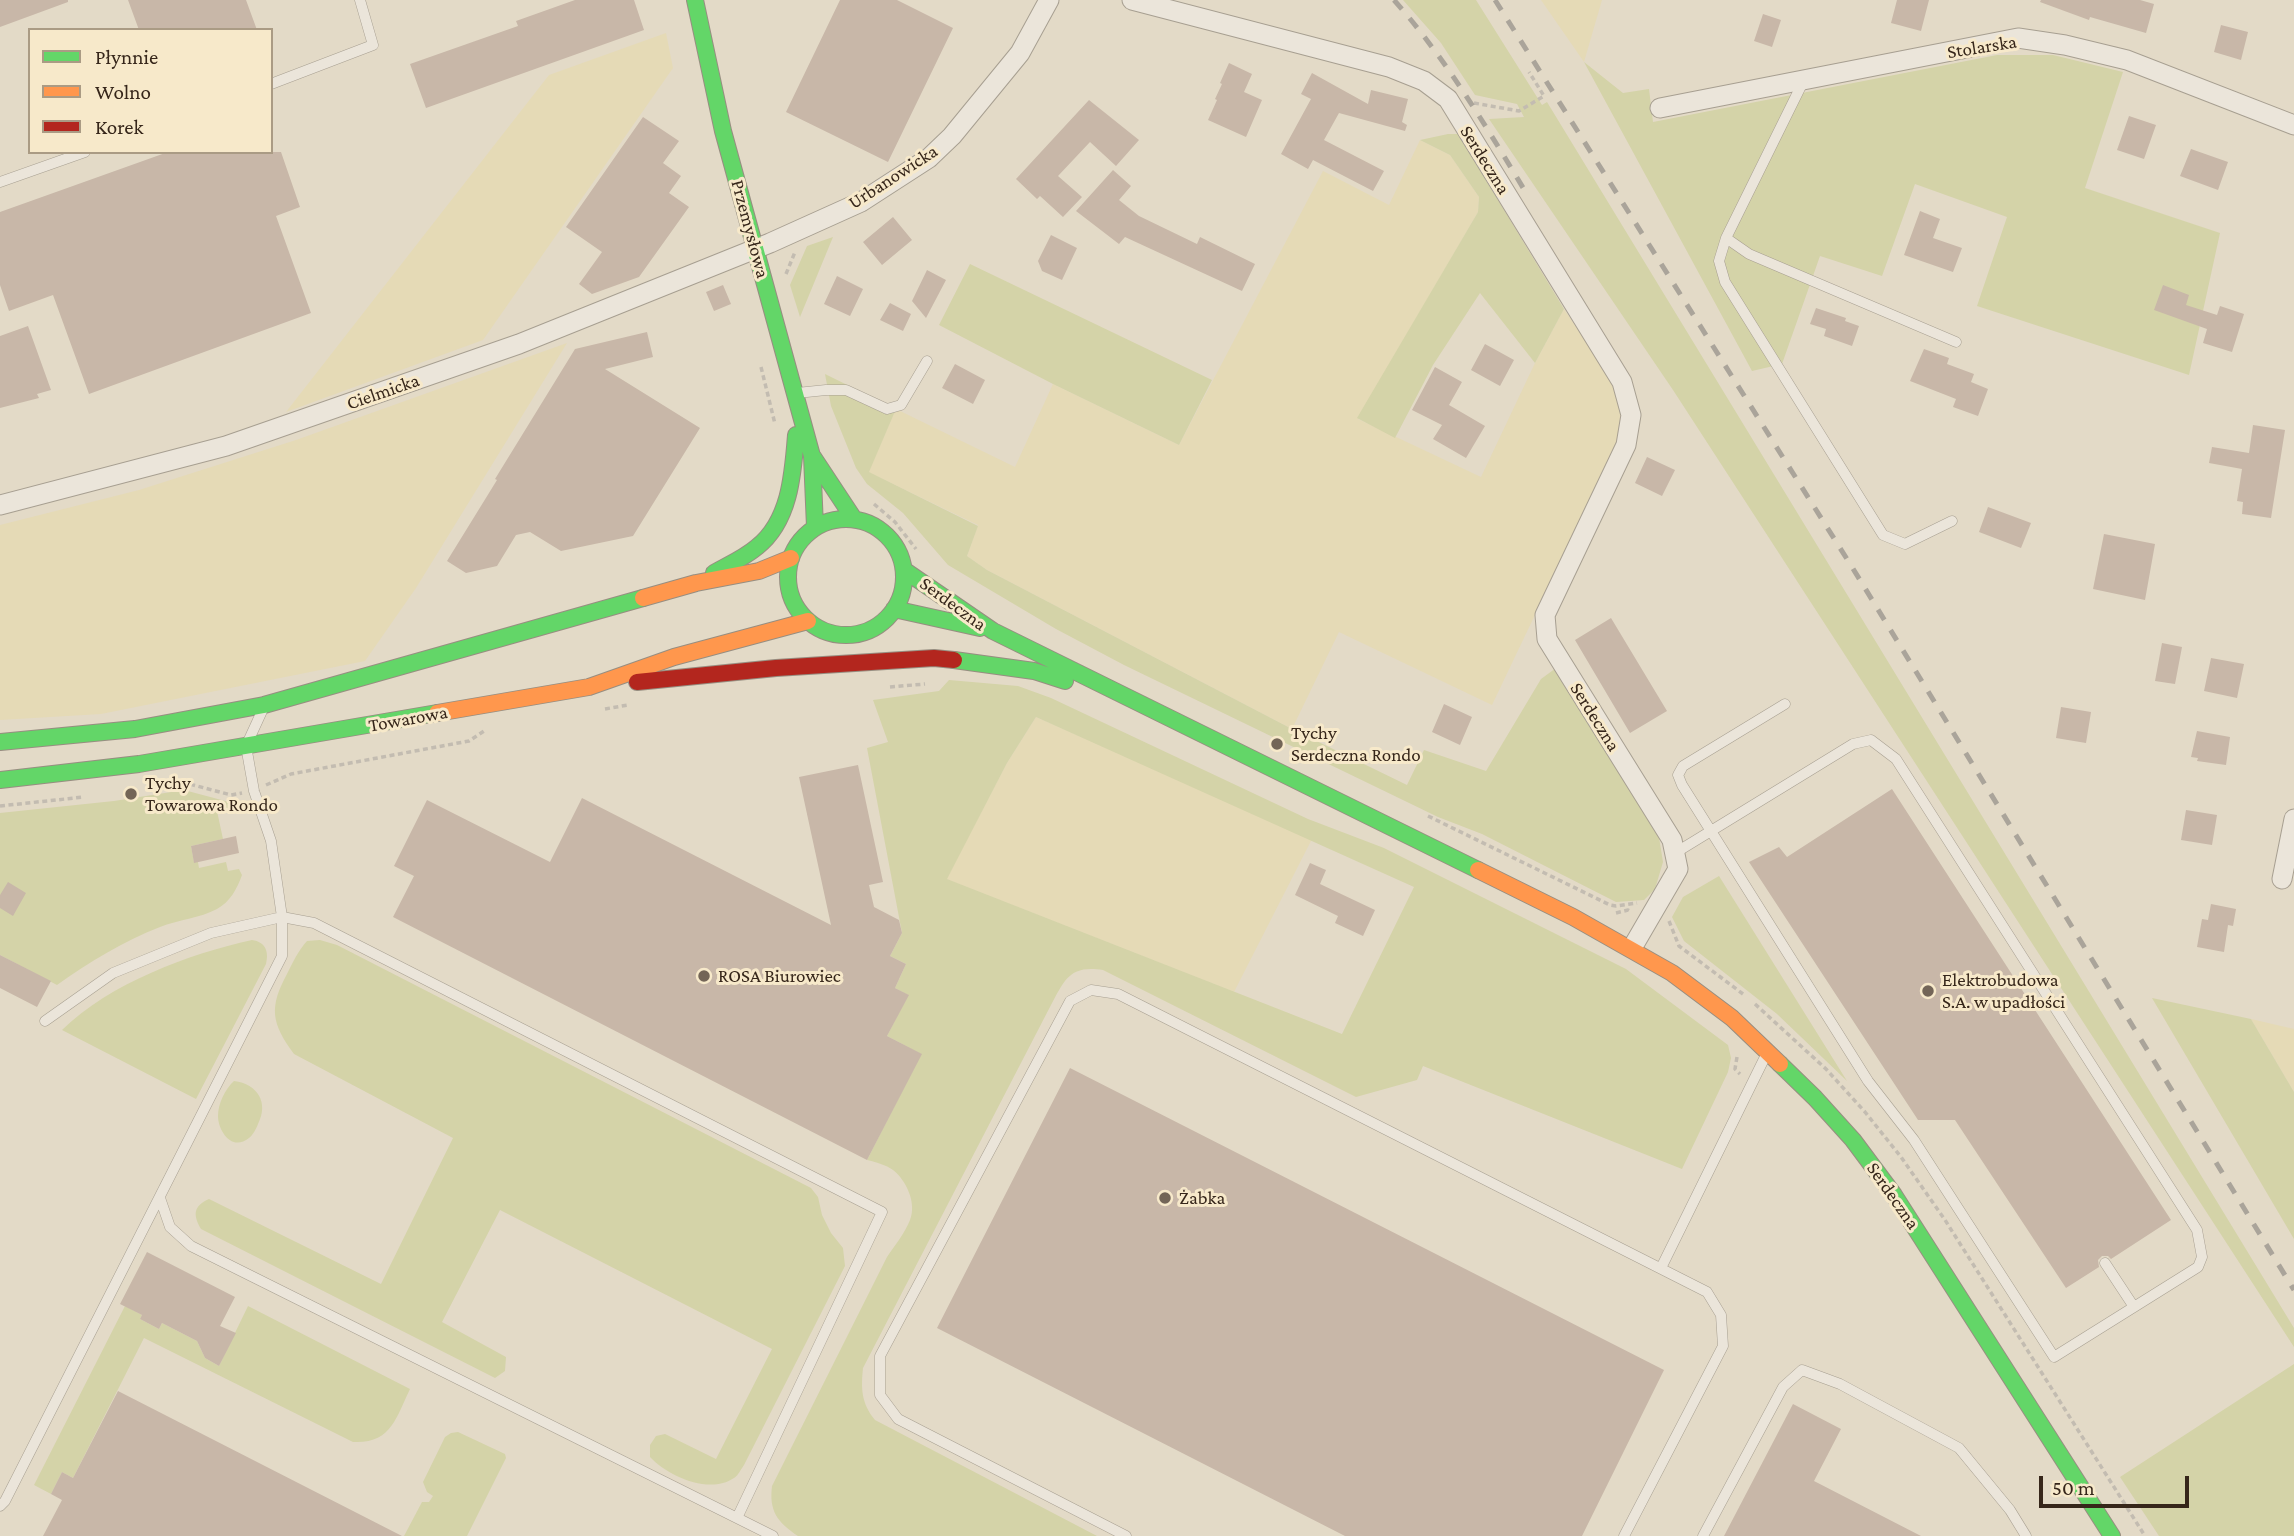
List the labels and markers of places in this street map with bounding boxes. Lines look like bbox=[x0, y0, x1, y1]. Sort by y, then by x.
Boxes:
place label: Tychy Serdeczna Rondo bbox=[1291, 722, 1421, 766]
marker: Tychy Serdeczna Rondo bbox=[1269, 736, 1285, 752]
place label: Tychy Towarowa Rondo bbox=[145, 772, 278, 816]
marker: Tychy Towarowa Rondo bbox=[123, 786, 139, 802]
place label: ROSA Biurowiec bbox=[718, 965, 841, 987]
marker: ROSA Biurowiec bbox=[696, 968, 712, 984]
place label: Elektrobudowa S.A. w upadłości bbox=[1942, 969, 2065, 1013]
marker: Elektrobudowa S.A. w upadłości bbox=[1920, 983, 1936, 999]
place label: Żabka bbox=[1179, 1187, 1225, 1209]
marker: Żabka bbox=[1157, 1190, 1173, 1206]

